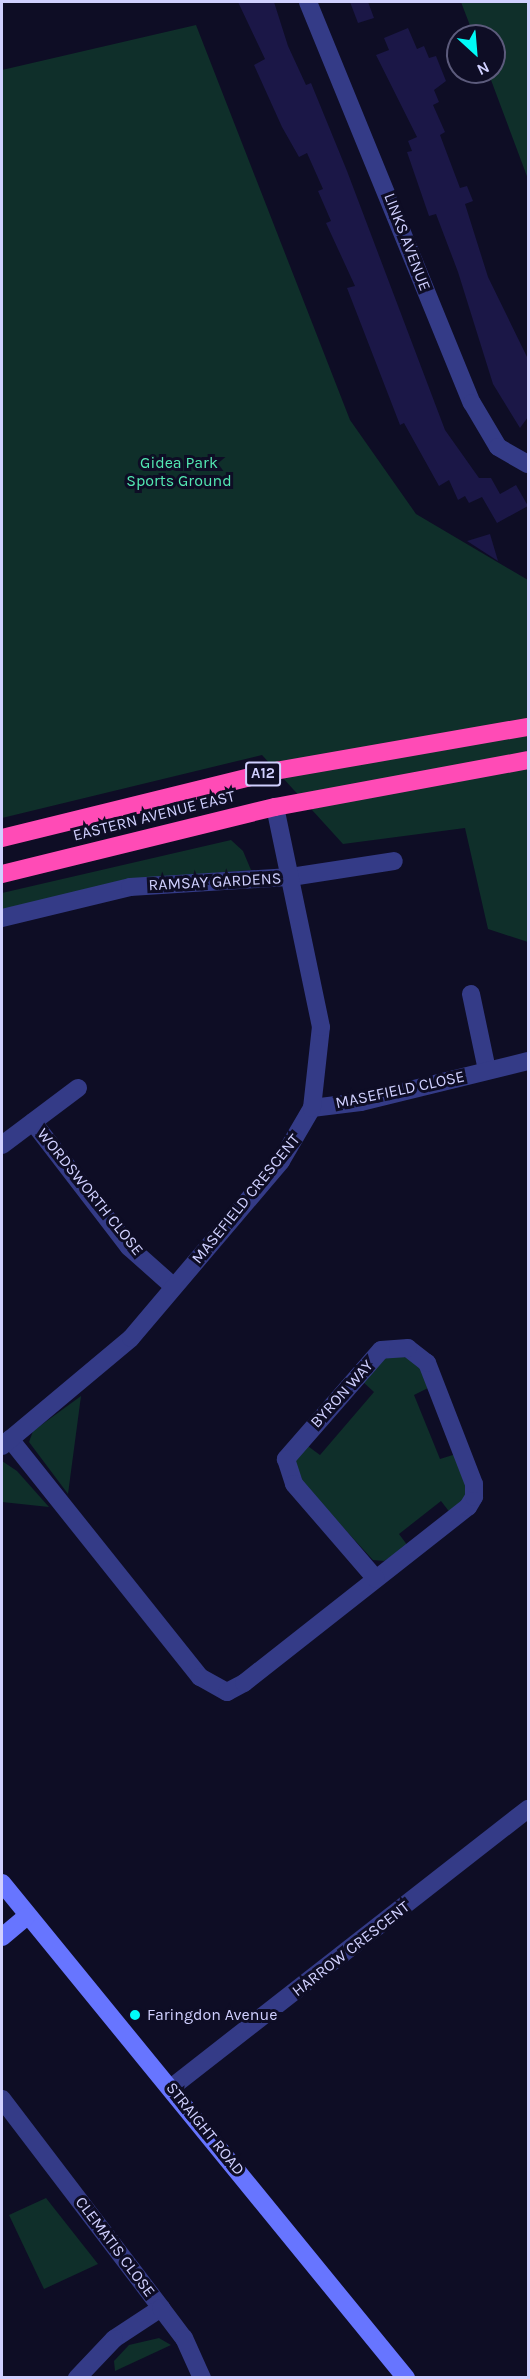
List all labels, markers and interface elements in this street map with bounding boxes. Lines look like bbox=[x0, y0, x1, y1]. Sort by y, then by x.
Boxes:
north arrow bbox=[446, 24, 506, 84]
text: N bbox=[474, 58, 493, 80]
street label: LINKS AVENUE bbox=[380, 190, 434, 294]
park label: Gidea Park Sports Ground bbox=[126, 453, 232, 491]
road number: A12 bbox=[245, 762, 281, 786]
street label: EASTERN AVENUE EAST bbox=[71, 787, 237, 845]
street label: RAMSAY GARDENS bbox=[148, 869, 282, 895]
street label: MASEFIELD CLOSE bbox=[334, 1067, 466, 1113]
street label: WORDSWORTH CLOSE bbox=[33, 1125, 147, 1259]
street label: MASEFIELD CRESCENT bbox=[188, 1130, 304, 1268]
street label: BYRON WAY bbox=[306, 1356, 378, 1432]
street label: HARROW CRESCENT bbox=[288, 1897, 414, 2001]
place label: Faringdon Avenue bbox=[147, 2005, 277, 2025]
marker: Faringdon Avenue bbox=[128, 2008, 142, 2022]
street label: STRAIGHT ROAD bbox=[162, 2079, 248, 2179]
street label: CLEMATIS CLOSE bbox=[71, 2193, 159, 2301]

